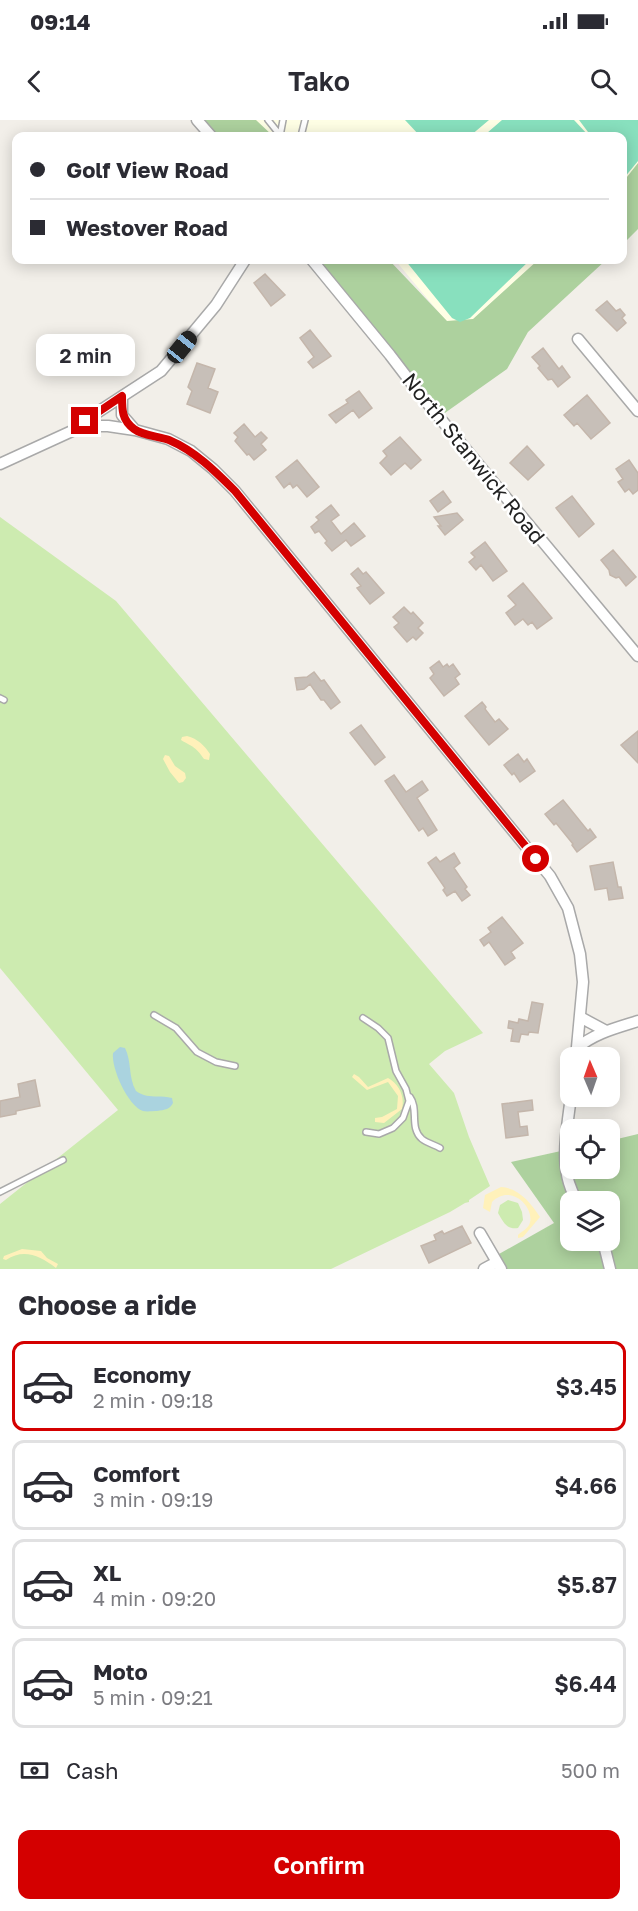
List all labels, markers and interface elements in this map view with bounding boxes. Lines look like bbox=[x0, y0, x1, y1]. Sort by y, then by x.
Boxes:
text: 09:14 bbox=[30, 8, 90, 35]
icon: back bbox=[18, 65, 51, 98]
text: Tako bbox=[288, 65, 350, 97]
icon: search bbox=[587, 65, 620, 98]
text: Golf View Road bbox=[66, 156, 229, 183]
text: Westover Road bbox=[66, 214, 228, 241]
car bbox=[164, 327, 200, 367]
callout: 2 min bbox=[36, 334, 134, 376]
text: 2 min bbox=[60, 343, 112, 367]
street label: North Stanwick Road bbox=[397, 367, 551, 549]
route end bbox=[71, 407, 98, 434]
route start bbox=[522, 845, 549, 872]
north arrow bbox=[560, 1047, 620, 1107]
map controls bbox=[560, 1047, 620, 1251]
button: locate bbox=[560, 1119, 620, 1179]
button: layers bbox=[560, 1191, 620, 1251]
text: Choose a ride bbox=[18, 1289, 197, 1321]
icon: car bbox=[21, 1359, 75, 1413]
text: Economy bbox=[93, 1361, 191, 1388]
text: $3.45 bbox=[555, 1373, 617, 1400]
text: 2 min · 09:18 bbox=[93, 1388, 213, 1412]
icon: car bbox=[21, 1458, 75, 1512]
text: Comfort bbox=[93, 1460, 180, 1487]
text: $4.66 bbox=[554, 1472, 617, 1499]
text: 3 min · 09:19 bbox=[93, 1487, 213, 1511]
icon: car bbox=[21, 1557, 75, 1611]
text: XL bbox=[93, 1559, 121, 1586]
text: $5.87 bbox=[557, 1571, 617, 1598]
text: 4 min · 09:20 bbox=[93, 1586, 216, 1610]
icon: car bbox=[21, 1656, 75, 1710]
text: Moto bbox=[93, 1658, 148, 1685]
text: $6.44 bbox=[554, 1670, 617, 1697]
text: 5 min · 09:21 bbox=[93, 1685, 213, 1709]
icon: cash bbox=[18, 1754, 51, 1787]
text: Cash bbox=[66, 1757, 119, 1784]
text: 500 m bbox=[561, 1758, 620, 1782]
button: Confirm bbox=[18, 1830, 620, 1899]

